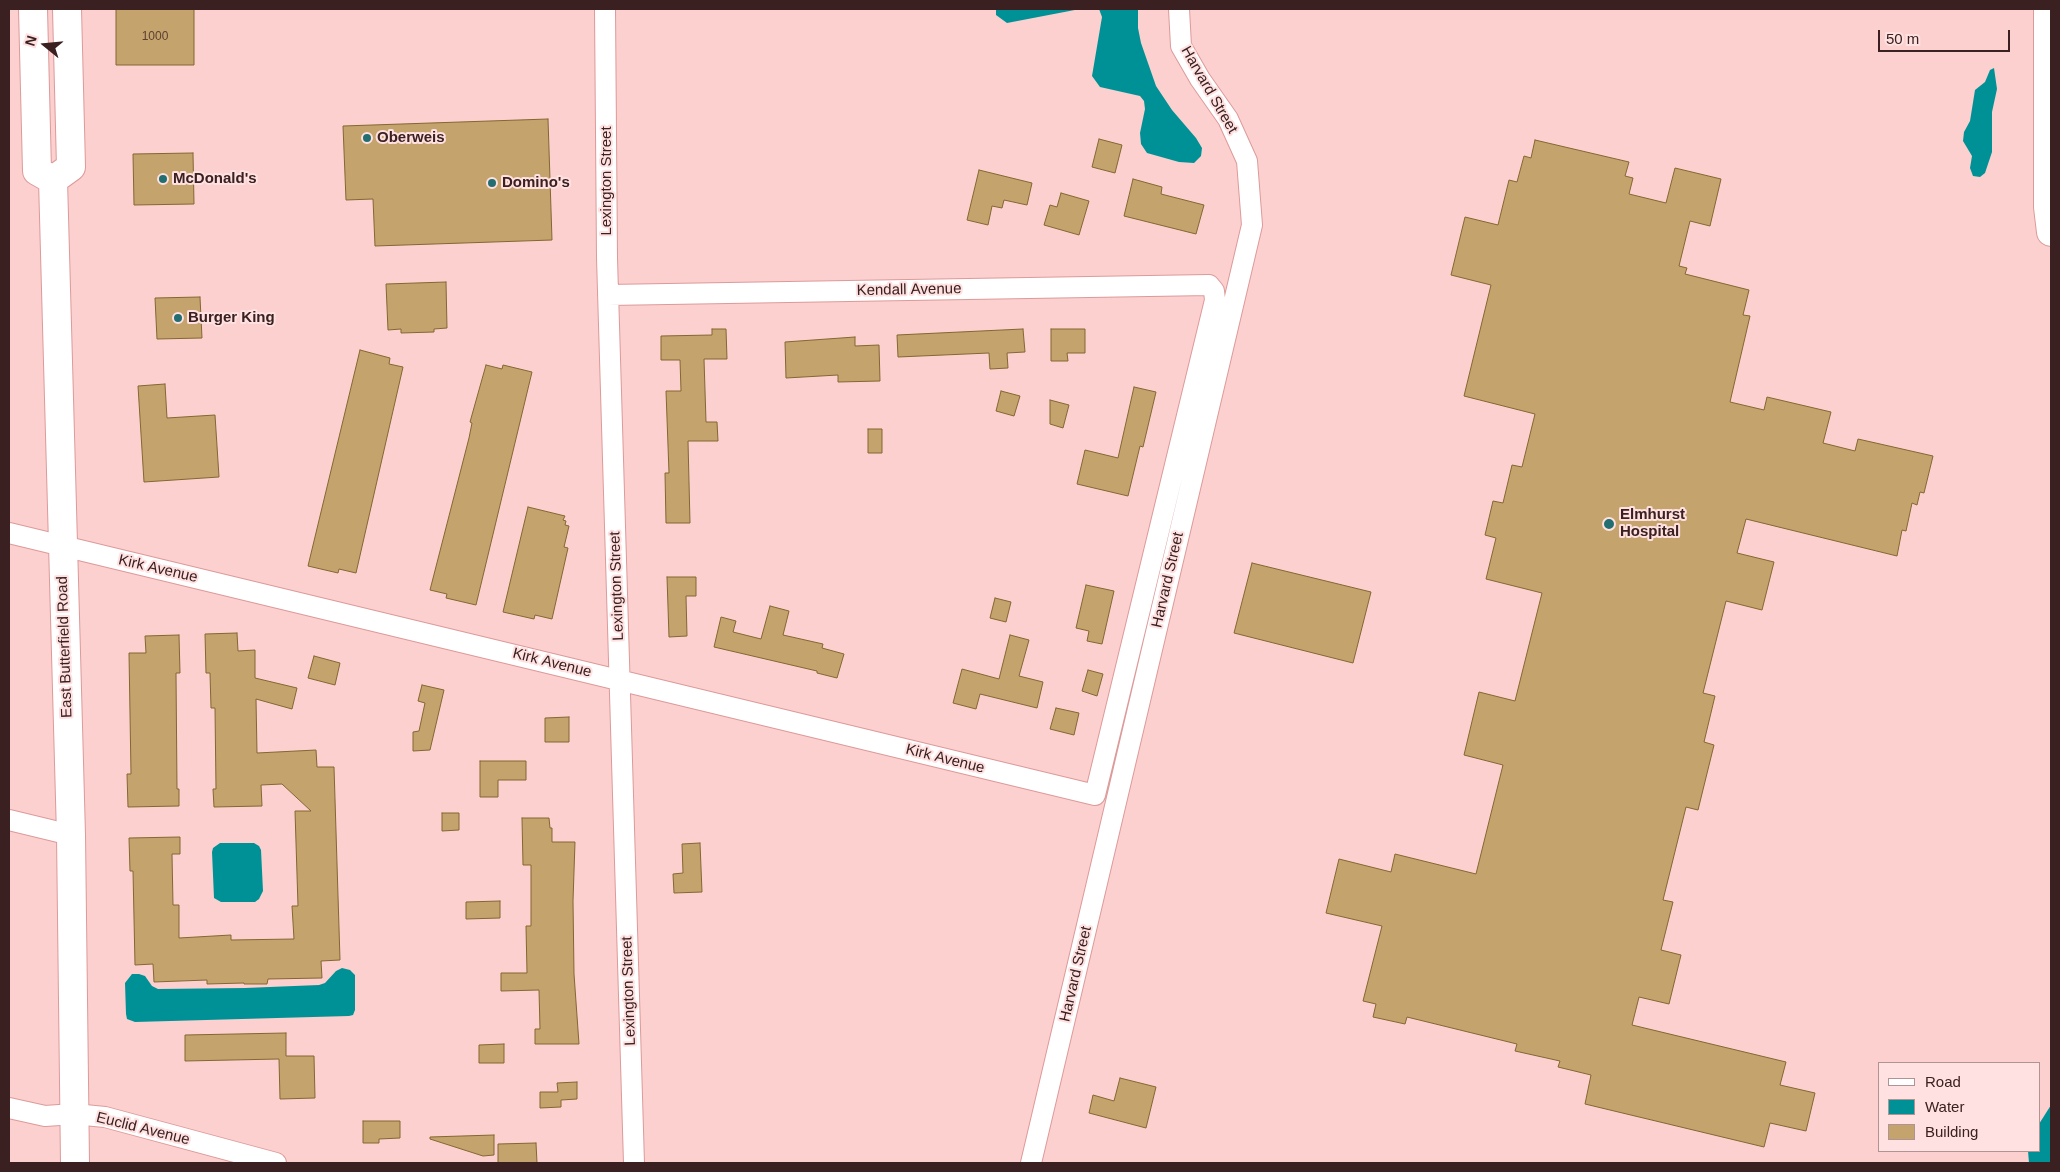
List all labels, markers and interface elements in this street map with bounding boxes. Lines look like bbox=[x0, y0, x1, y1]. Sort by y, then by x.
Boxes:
north arrow bbox=[20, 20, 70, 70]
scale bar bbox=[1880, 20, 2012, 52]
house number: 1000 bbox=[142, 30, 168, 44]
text: 50 m bbox=[1886, 30, 1919, 47]
text: N bbox=[22, 33, 40, 48]
street label: Harvard Street bbox=[1177, 43, 1241, 137]
street label: Lexington Street bbox=[598, 126, 616, 236]
place label: Oberweis bbox=[377, 129, 445, 147]
marker: Oberweis bbox=[361, 132, 373, 144]
place label: McDonald's bbox=[173, 170, 257, 188]
marker: McDonald's bbox=[157, 173, 169, 185]
place label: Domino's bbox=[502, 174, 570, 192]
marker: Domino's bbox=[486, 177, 498, 189]
street label: Kendall Avenue bbox=[856, 280, 962, 300]
place label: Burger King bbox=[188, 309, 275, 327]
marker: Burger King bbox=[172, 312, 184, 324]
place label: Elmhurst Hospital bbox=[1620, 506, 1685, 541]
marker: Elmhurst Hospital bbox=[1602, 517, 1616, 531]
street label: Harvard Street bbox=[1148, 530, 1188, 630]
street label: Lexington Street bbox=[606, 531, 628, 641]
street label: Kirk Avenue bbox=[117, 551, 199, 587]
street label: East Butterfield Road bbox=[54, 576, 76, 718]
street label: Kirk Avenue bbox=[511, 645, 593, 681]
street label: Kirk Avenue bbox=[904, 741, 986, 777]
street label: Harvard Street bbox=[1056, 924, 1096, 1024]
street label: Lexington Street bbox=[618, 936, 640, 1046]
legend bbox=[1878, 1062, 2040, 1152]
text: Road bbox=[1925, 1073, 1961, 1090]
text: Water bbox=[1925, 1098, 1964, 1115]
street label: Euclid Avenue bbox=[94, 1109, 192, 1149]
text: Building bbox=[1925, 1123, 1978, 1140]

